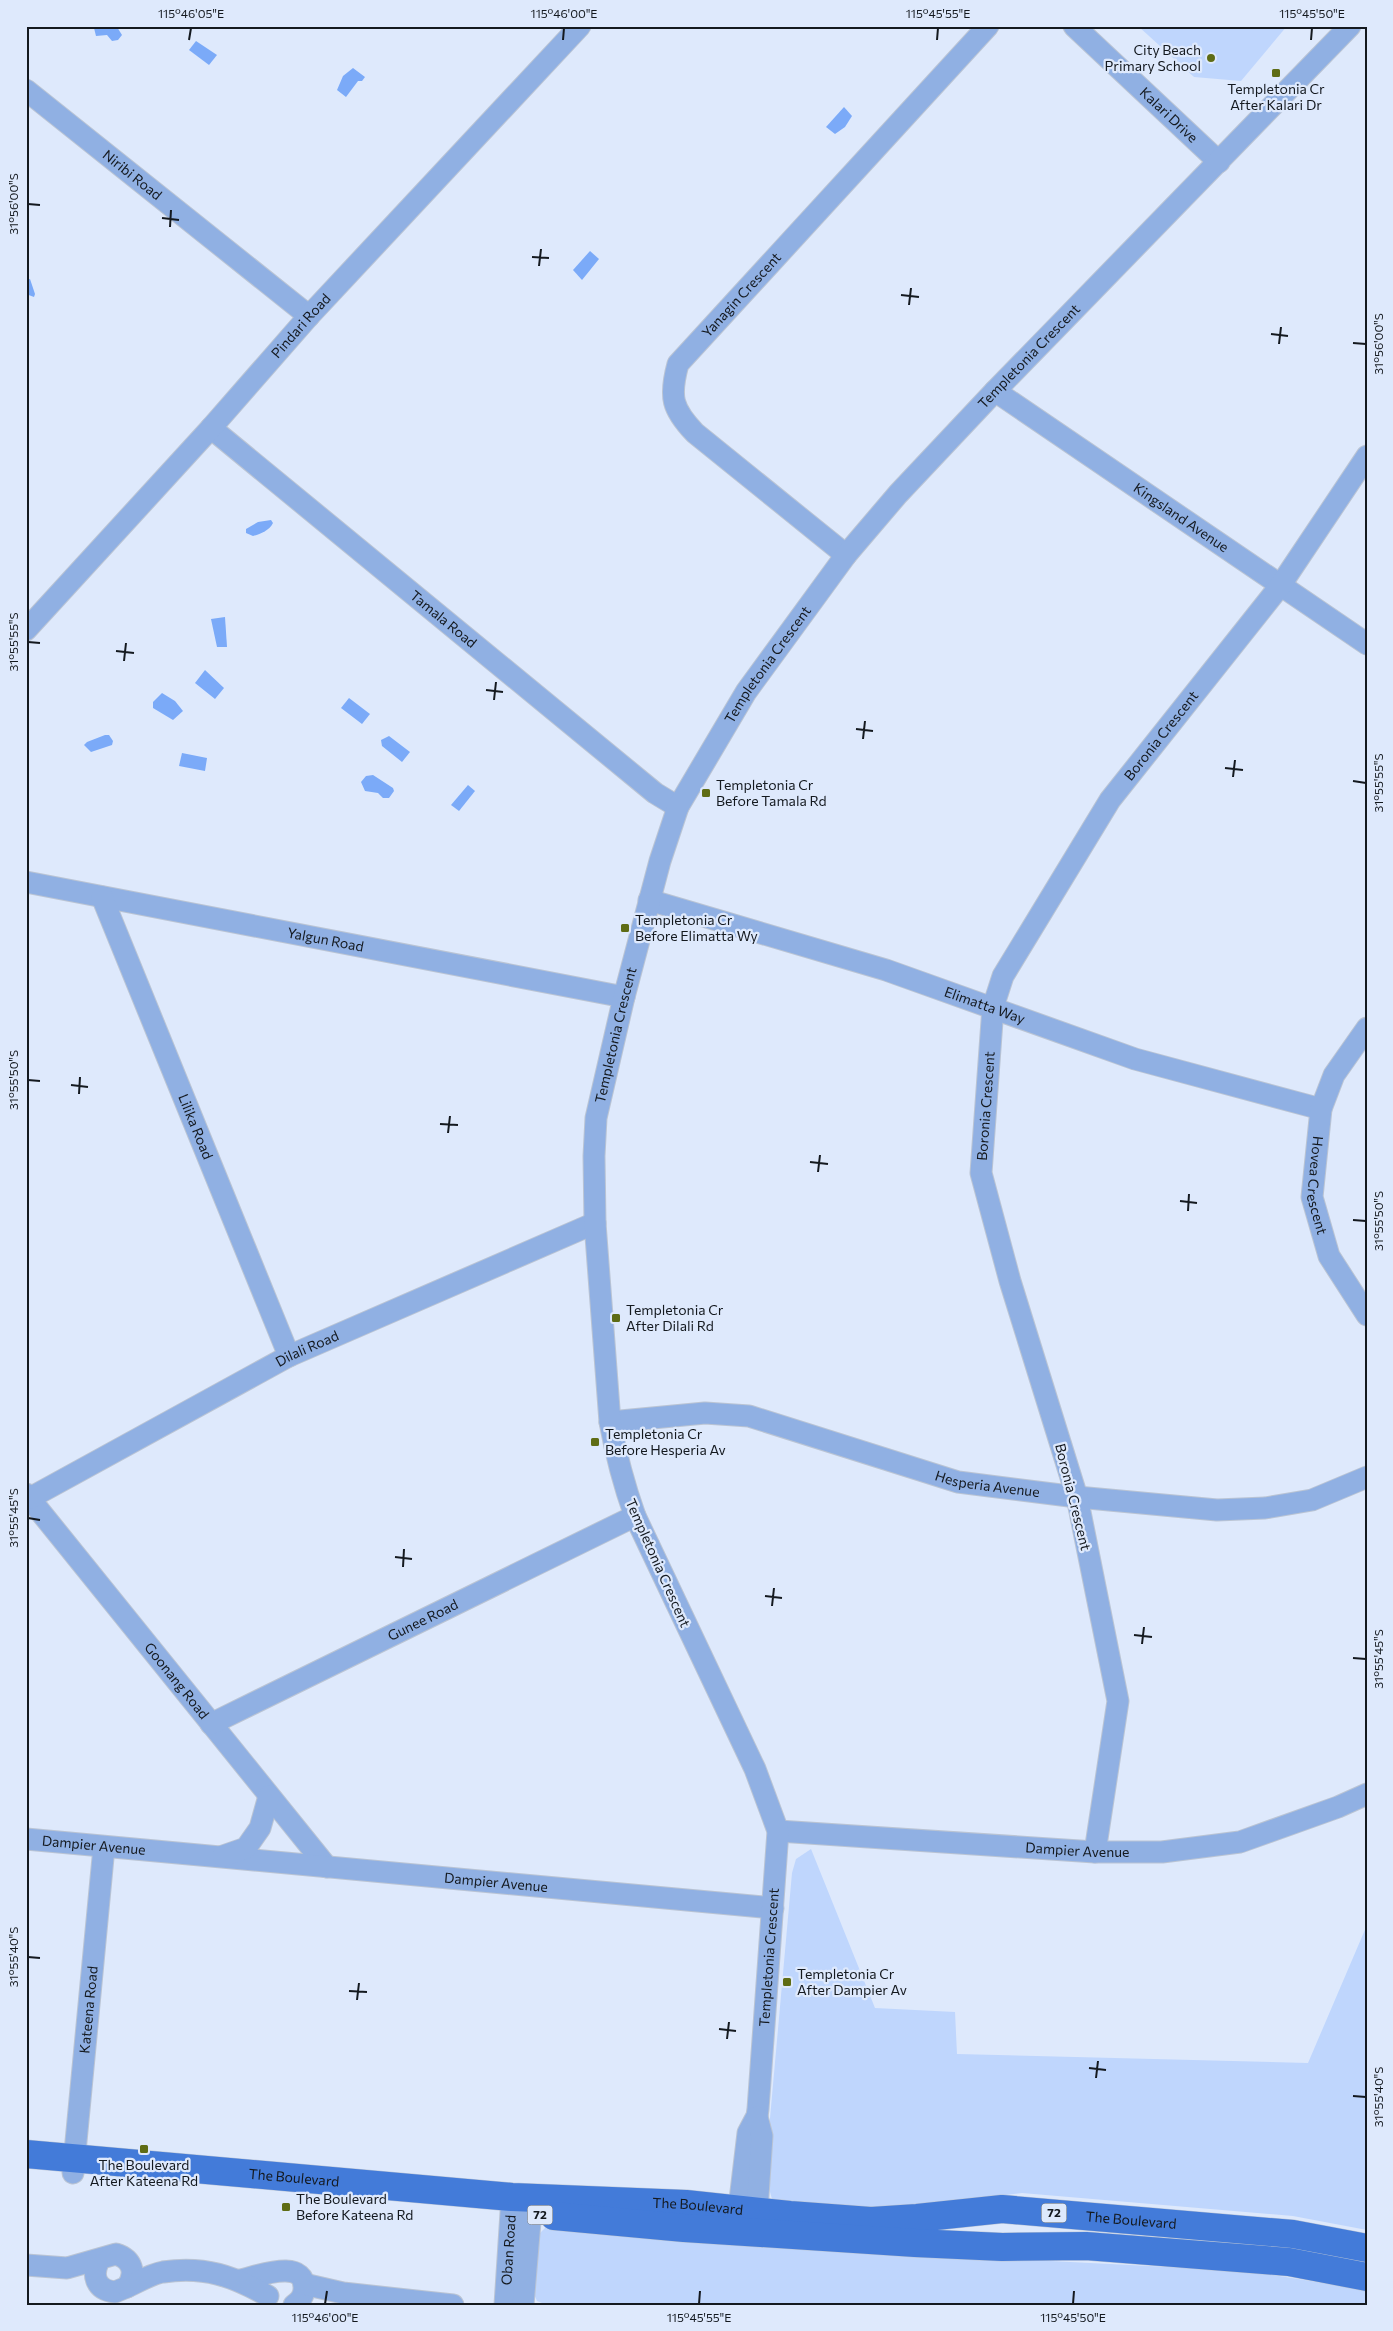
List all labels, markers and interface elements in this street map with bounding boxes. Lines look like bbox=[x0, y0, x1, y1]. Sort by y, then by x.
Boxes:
text: 115°46'05"E bbox=[158, 6, 224, 20]
text: 115°46'00"E bbox=[531, 6, 597, 20]
text: 115°45'55"E bbox=[906, 6, 970, 20]
text: 115°45'50"E bbox=[1279, 6, 1345, 20]
place label: City Beach Primary School bbox=[1105, 41, 1201, 74]
marker: City Beach Primary School bbox=[1205, 52, 1217, 64]
marker: Templetonia Cr After Kalari Dr bbox=[1270, 67, 1282, 79]
place label: Templetonia Cr After Kalari Dr bbox=[1227, 80, 1325, 113]
street label: Kalari Drive bbox=[1137, 83, 1202, 146]
street label: Niribi Road bbox=[100, 146, 165, 203]
text: 31°56'00"S bbox=[6, 173, 20, 235]
street label: Yanagin Crescent bbox=[698, 248, 784, 341]
street label: Pindari Road bbox=[267, 290, 334, 361]
street label: Templetonia Crescent bbox=[974, 300, 1083, 412]
text: 31°56'00"S bbox=[1371, 313, 1385, 375]
street label: Kingsland Avenue bbox=[1130, 479, 1232, 555]
street label: Tamala Road bbox=[407, 586, 480, 651]
street label: Templetonia Crescent bbox=[721, 602, 814, 726]
text: 31°55'55"S bbox=[6, 612, 20, 672]
street label: Boronia Crescent bbox=[1120, 687, 1202, 784]
text: 31°55'55"S bbox=[1371, 753, 1385, 813]
place label: Templetonia Cr Before Tamala Rd bbox=[716, 776, 826, 809]
marker: Templetonia Cr Before Tamala Rd bbox=[700, 787, 712, 799]
place label: Templetonia Cr Before Elimatta Wy bbox=[635, 911, 758, 944]
marker: Templetonia Cr Before Elimatta Wy bbox=[619, 922, 631, 934]
street label: Yalgun Road bbox=[286, 923, 365, 955]
street label: Templetonia Crescent bbox=[591, 965, 640, 1105]
street label: Elimatta Way bbox=[942, 983, 1028, 1027]
text: 31°55'50"S bbox=[6, 1050, 20, 1110]
street label: Boronia Crescent bbox=[973, 1050, 998, 1161]
street label: Lilika Road bbox=[175, 1091, 217, 1162]
street label: Hovea Crescent bbox=[1303, 1135, 1331, 1237]
text: 31°55'50"S bbox=[1371, 1191, 1385, 1251]
place label: Templetonia Cr After Dilali Rd bbox=[626, 1301, 724, 1334]
marker: Templetonia Cr After Dilali Rd bbox=[610, 1312, 622, 1324]
street label: Dilali Road bbox=[272, 1326, 341, 1370]
place label: Templetonia Cr Before Hesperia Av bbox=[605, 1425, 726, 1458]
marker: Templetonia Cr Before Hesperia Av bbox=[589, 1436, 601, 1448]
street label: Boronia Crescent bbox=[1052, 1442, 1095, 1552]
street label: Hesperia Avenue bbox=[933, 1466, 1041, 1500]
text: 31°55'45"S bbox=[6, 1488, 20, 1548]
street label: Templetonia Crescent bbox=[622, 1496, 695, 1630]
street label: Gunee Road bbox=[385, 1595, 461, 1644]
text: 31°55'45"S bbox=[1371, 1629, 1385, 1689]
street label: Goonang Road bbox=[141, 1639, 213, 1722]
street label: Dampier Avenue bbox=[41, 1832, 146, 1858]
street label: Dampier Avenue bbox=[1025, 1838, 1129, 1860]
street label: Dampier Avenue bbox=[443, 1869, 549, 1895]
street label: Templetonia Crescent bbox=[755, 1887, 782, 2027]
text: 31°55'40"S bbox=[6, 1927, 20, 1987]
street label: Kateena Road bbox=[75, 1965, 101, 2054]
place label: Templetonia Cr After Dampier Av bbox=[797, 1965, 907, 1998]
marker: Templetonia Cr After Dampier Av bbox=[781, 1976, 793, 1988]
text: 31°55'40"S bbox=[1371, 2067, 1385, 2127]
marker: The Boulevard After Kateena Rd bbox=[138, 2143, 150, 2155]
place label: The Boulevard After Kateena Rd bbox=[90, 2156, 198, 2189]
street label: The Boulevard bbox=[248, 2165, 340, 2190]
place label: The Boulevard Before Kateena Rd bbox=[296, 2190, 413, 2223]
street label: The Boulevard bbox=[652, 2194, 744, 2218]
marker: The Boulevard Before Kateena Rd bbox=[280, 2201, 292, 2213]
road number: 72 bbox=[1042, 2204, 1066, 2222]
road number: 72 bbox=[528, 2206, 552, 2224]
street label: The Boulevard bbox=[1085, 2207, 1177, 2232]
street label: Oban Road bbox=[497, 2214, 519, 2286]
text: 115°46'00"E bbox=[292, 2310, 358, 2324]
text: 115°45'55"E bbox=[667, 2310, 731, 2324]
text: 115°45'50"E bbox=[1040, 2310, 1106, 2324]

